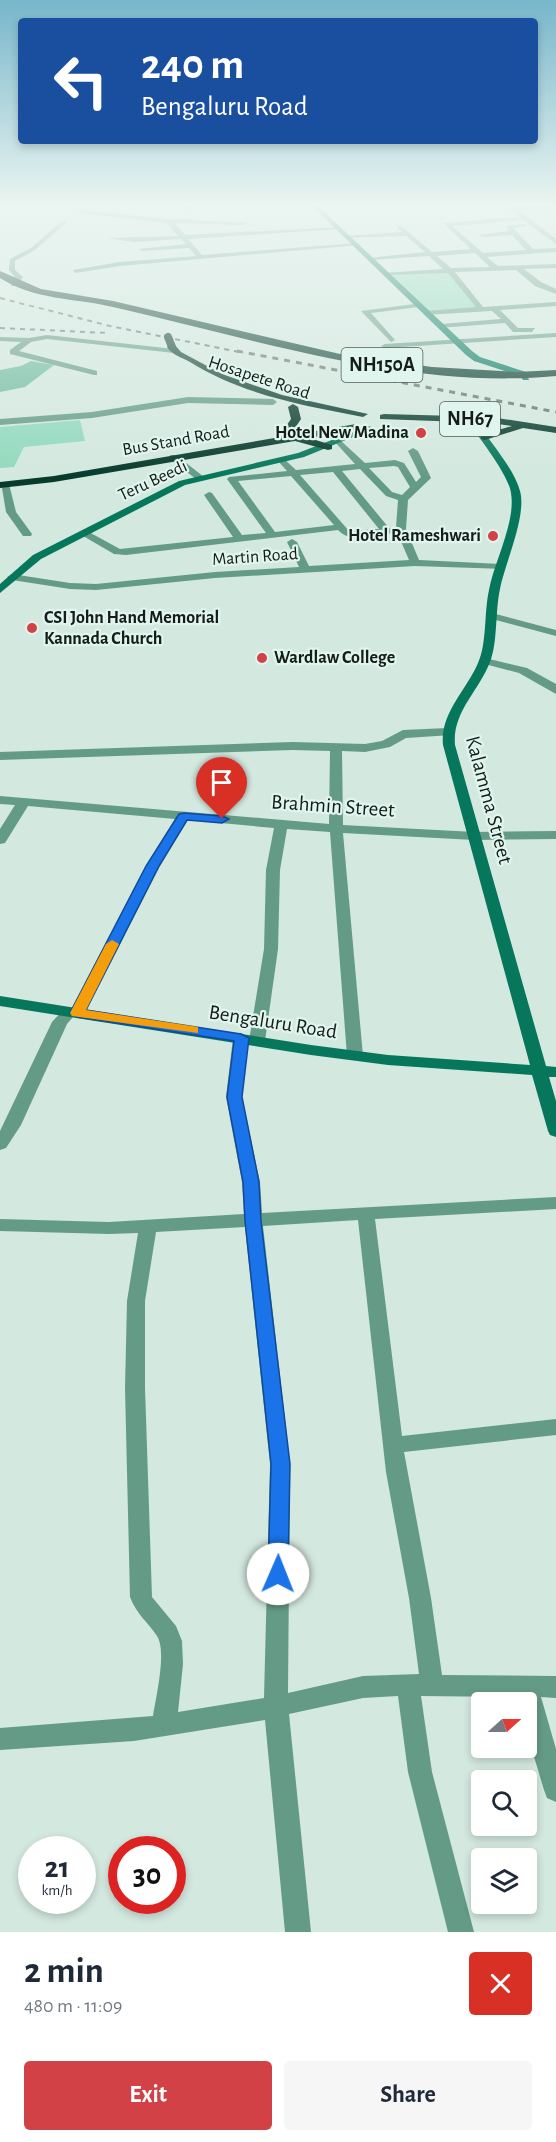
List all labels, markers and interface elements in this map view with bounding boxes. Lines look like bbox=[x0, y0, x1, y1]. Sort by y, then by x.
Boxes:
icon: left bbox=[42, 42, 120, 120]
text: 240 m bbox=[141, 44, 244, 86]
text: Bengaluru Road bbox=[141, 93, 308, 120]
road number: NH150A bbox=[342, 348, 422, 382]
street label: Hosapete Road bbox=[206, 353, 312, 403]
road number: NH67 bbox=[440, 402, 500, 436]
street label: Bus Stand Road bbox=[121, 423, 231, 459]
place label: Hotel New Madina bbox=[275, 424, 409, 442]
marker: Hotel New Madina bbox=[414, 426, 428, 440]
street label: Teru Beedi bbox=[116, 457, 190, 505]
place label: Hotel Rameshwari bbox=[348, 527, 481, 545]
marker: Hotel Rameshwari bbox=[486, 529, 500, 543]
street label: Martin Road bbox=[211, 545, 299, 569]
place label: CSI John Hand Memorial Kannada Church bbox=[44, 609, 219, 648]
marker: CSI John Hand Memorial Kannada Church bbox=[25, 621, 39, 635]
place label: Wardlaw College bbox=[274, 649, 395, 667]
marker: Wardlaw College bbox=[255, 651, 269, 665]
street label: Kalamma Street bbox=[462, 734, 516, 867]
pin bbox=[196, 757, 247, 819]
icon: arrive bbox=[205, 766, 238, 799]
street label: Brahmin Street bbox=[271, 791, 396, 821]
street label: Bengaluru Road bbox=[207, 1001, 339, 1043]
position arrow bbox=[246, 1542, 310, 1606]
north arrow bbox=[471, 1692, 537, 1758]
map controls bbox=[471, 1692, 537, 1914]
button: search bbox=[471, 1770, 537, 1836]
speed limit sign: 30 bbox=[108, 1836, 186, 1914]
button: layers bbox=[471, 1848, 537, 1914]
text: 21 bbox=[45, 1853, 69, 1883]
text: km/h bbox=[42, 1883, 72, 1898]
button: close bbox=[469, 1952, 532, 2015]
text: 2 min bbox=[24, 1953, 104, 1989]
text: 480 m · 11:09 bbox=[24, 1996, 122, 2016]
button: Exit bbox=[24, 2061, 272, 2130]
button: Share bbox=[284, 2061, 532, 2130]

